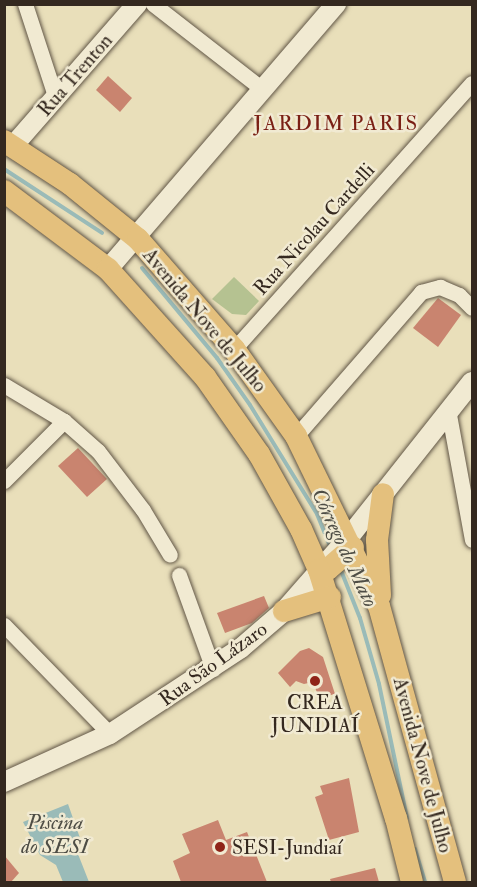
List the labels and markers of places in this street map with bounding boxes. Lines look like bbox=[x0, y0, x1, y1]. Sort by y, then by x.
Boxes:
marker: CREA JUNDIAÍ bbox=[308, 674, 322, 688]
place label: CREA JUNDIAÍ bbox=[271, 690, 359, 737]
place label: SESI-Jundiaí bbox=[232, 835, 342, 859]
marker: SESI-Jundiaí bbox=[213, 840, 227, 854]

